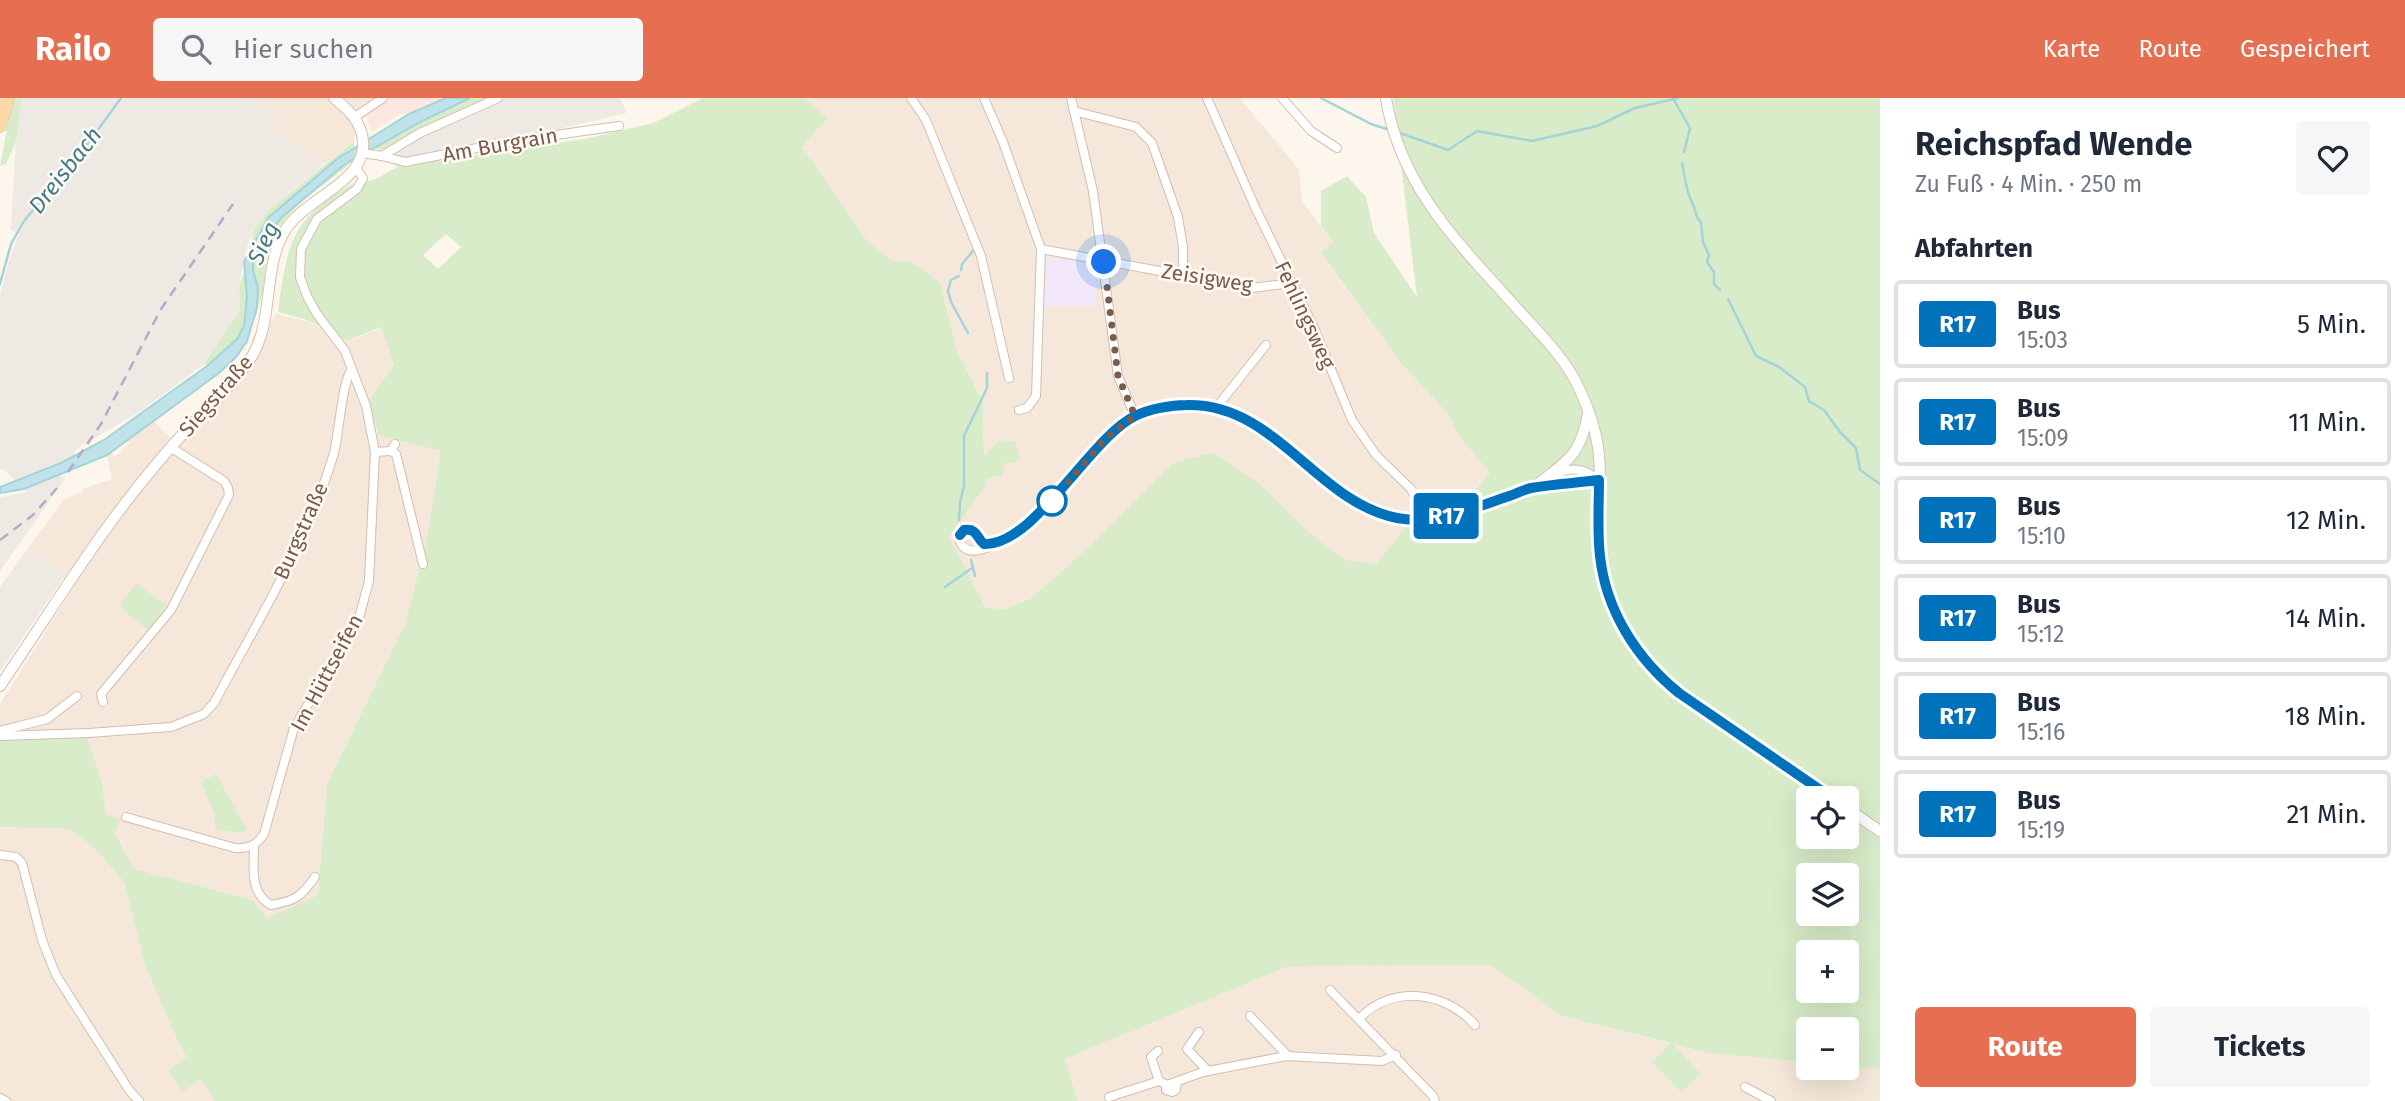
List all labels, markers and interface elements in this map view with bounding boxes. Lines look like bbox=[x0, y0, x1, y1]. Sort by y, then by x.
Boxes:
search box bbox=[153, 18, 643, 81]
text: Railo bbox=[35, 29, 111, 69]
icon: search bbox=[177, 30, 215, 68]
text: Hier suchen bbox=[233, 34, 374, 65]
text: Karte bbox=[2043, 35, 2100, 63]
text: Route bbox=[2138, 35, 2202, 63]
text: Gespeichert bbox=[2240, 35, 2370, 63]
water label: Dreisbach bbox=[22, 121, 108, 219]
button: heart bbox=[2296, 121, 2370, 195]
street label: Am Burgrain bbox=[440, 122, 560, 168]
text: Reichspfad Wende bbox=[1915, 124, 2192, 164]
text: Zu Fuß · 4 Min. · 250 m bbox=[1915, 170, 2142, 198]
water label: Sieg bbox=[241, 217, 285, 270]
text: Abfahrten bbox=[1915, 233, 2033, 264]
your location bbox=[1086, 244, 1121, 279]
street label: Fehlingsweg bbox=[1269, 257, 1341, 373]
street label: Zeisigweg bbox=[1160, 258, 1255, 298]
text: Bus bbox=[2017, 295, 2060, 326]
text: 5 Min. bbox=[2297, 309, 2366, 340]
text: R17 bbox=[1939, 310, 1976, 338]
text: 15:03 bbox=[2017, 326, 2068, 354]
street label: Siegstraße bbox=[173, 350, 259, 442]
text: Bus bbox=[2017, 393, 2060, 424]
text: 11 Min. bbox=[2288, 407, 2366, 438]
text: R17 bbox=[1939, 408, 1976, 436]
text: 15:09 bbox=[2017, 424, 2069, 452]
street label: Burgstraße bbox=[268, 478, 334, 584]
unlabelled marker bbox=[1037, 486, 1067, 516]
text: Bus bbox=[2017, 491, 2060, 522]
line badge: R17 bbox=[1406, 493, 1486, 539]
text: R17 bbox=[1428, 502, 1464, 530]
text: 12 Min. bbox=[2286, 505, 2366, 536]
text: R17 bbox=[1939, 506, 1976, 534]
text: 15:10 bbox=[2017, 522, 2066, 550]
text: Bus bbox=[2017, 589, 2060, 620]
text: 14 Min. bbox=[2285, 603, 2366, 634]
text: R17 bbox=[1939, 604, 1976, 632]
street label: Im Hüttseifen bbox=[285, 610, 369, 736]
text: 15:12 bbox=[2017, 620, 2064, 648]
text: Bus bbox=[2017, 687, 2060, 718]
text: 18 Min. bbox=[2284, 701, 2366, 732]
text: R17 bbox=[1939, 702, 1976, 730]
text: 15:16 bbox=[2017, 718, 2065, 746]
text: Bus bbox=[2017, 785, 2060, 816]
map controls bbox=[1796, 786, 1859, 1080]
button: locate bbox=[1796, 786, 1859, 849]
text: 21 Min. bbox=[2287, 799, 2366, 830]
text: R17 bbox=[1939, 800, 1976, 828]
text: 15:19 bbox=[2017, 816, 2065, 844]
button: layers bbox=[1796, 863, 1859, 926]
button: + bbox=[1796, 940, 1859, 1003]
button: Route bbox=[1915, 1007, 2136, 1087]
button: Tickets bbox=[2150, 1007, 2370, 1087]
button: − bbox=[1796, 1017, 1859, 1080]

